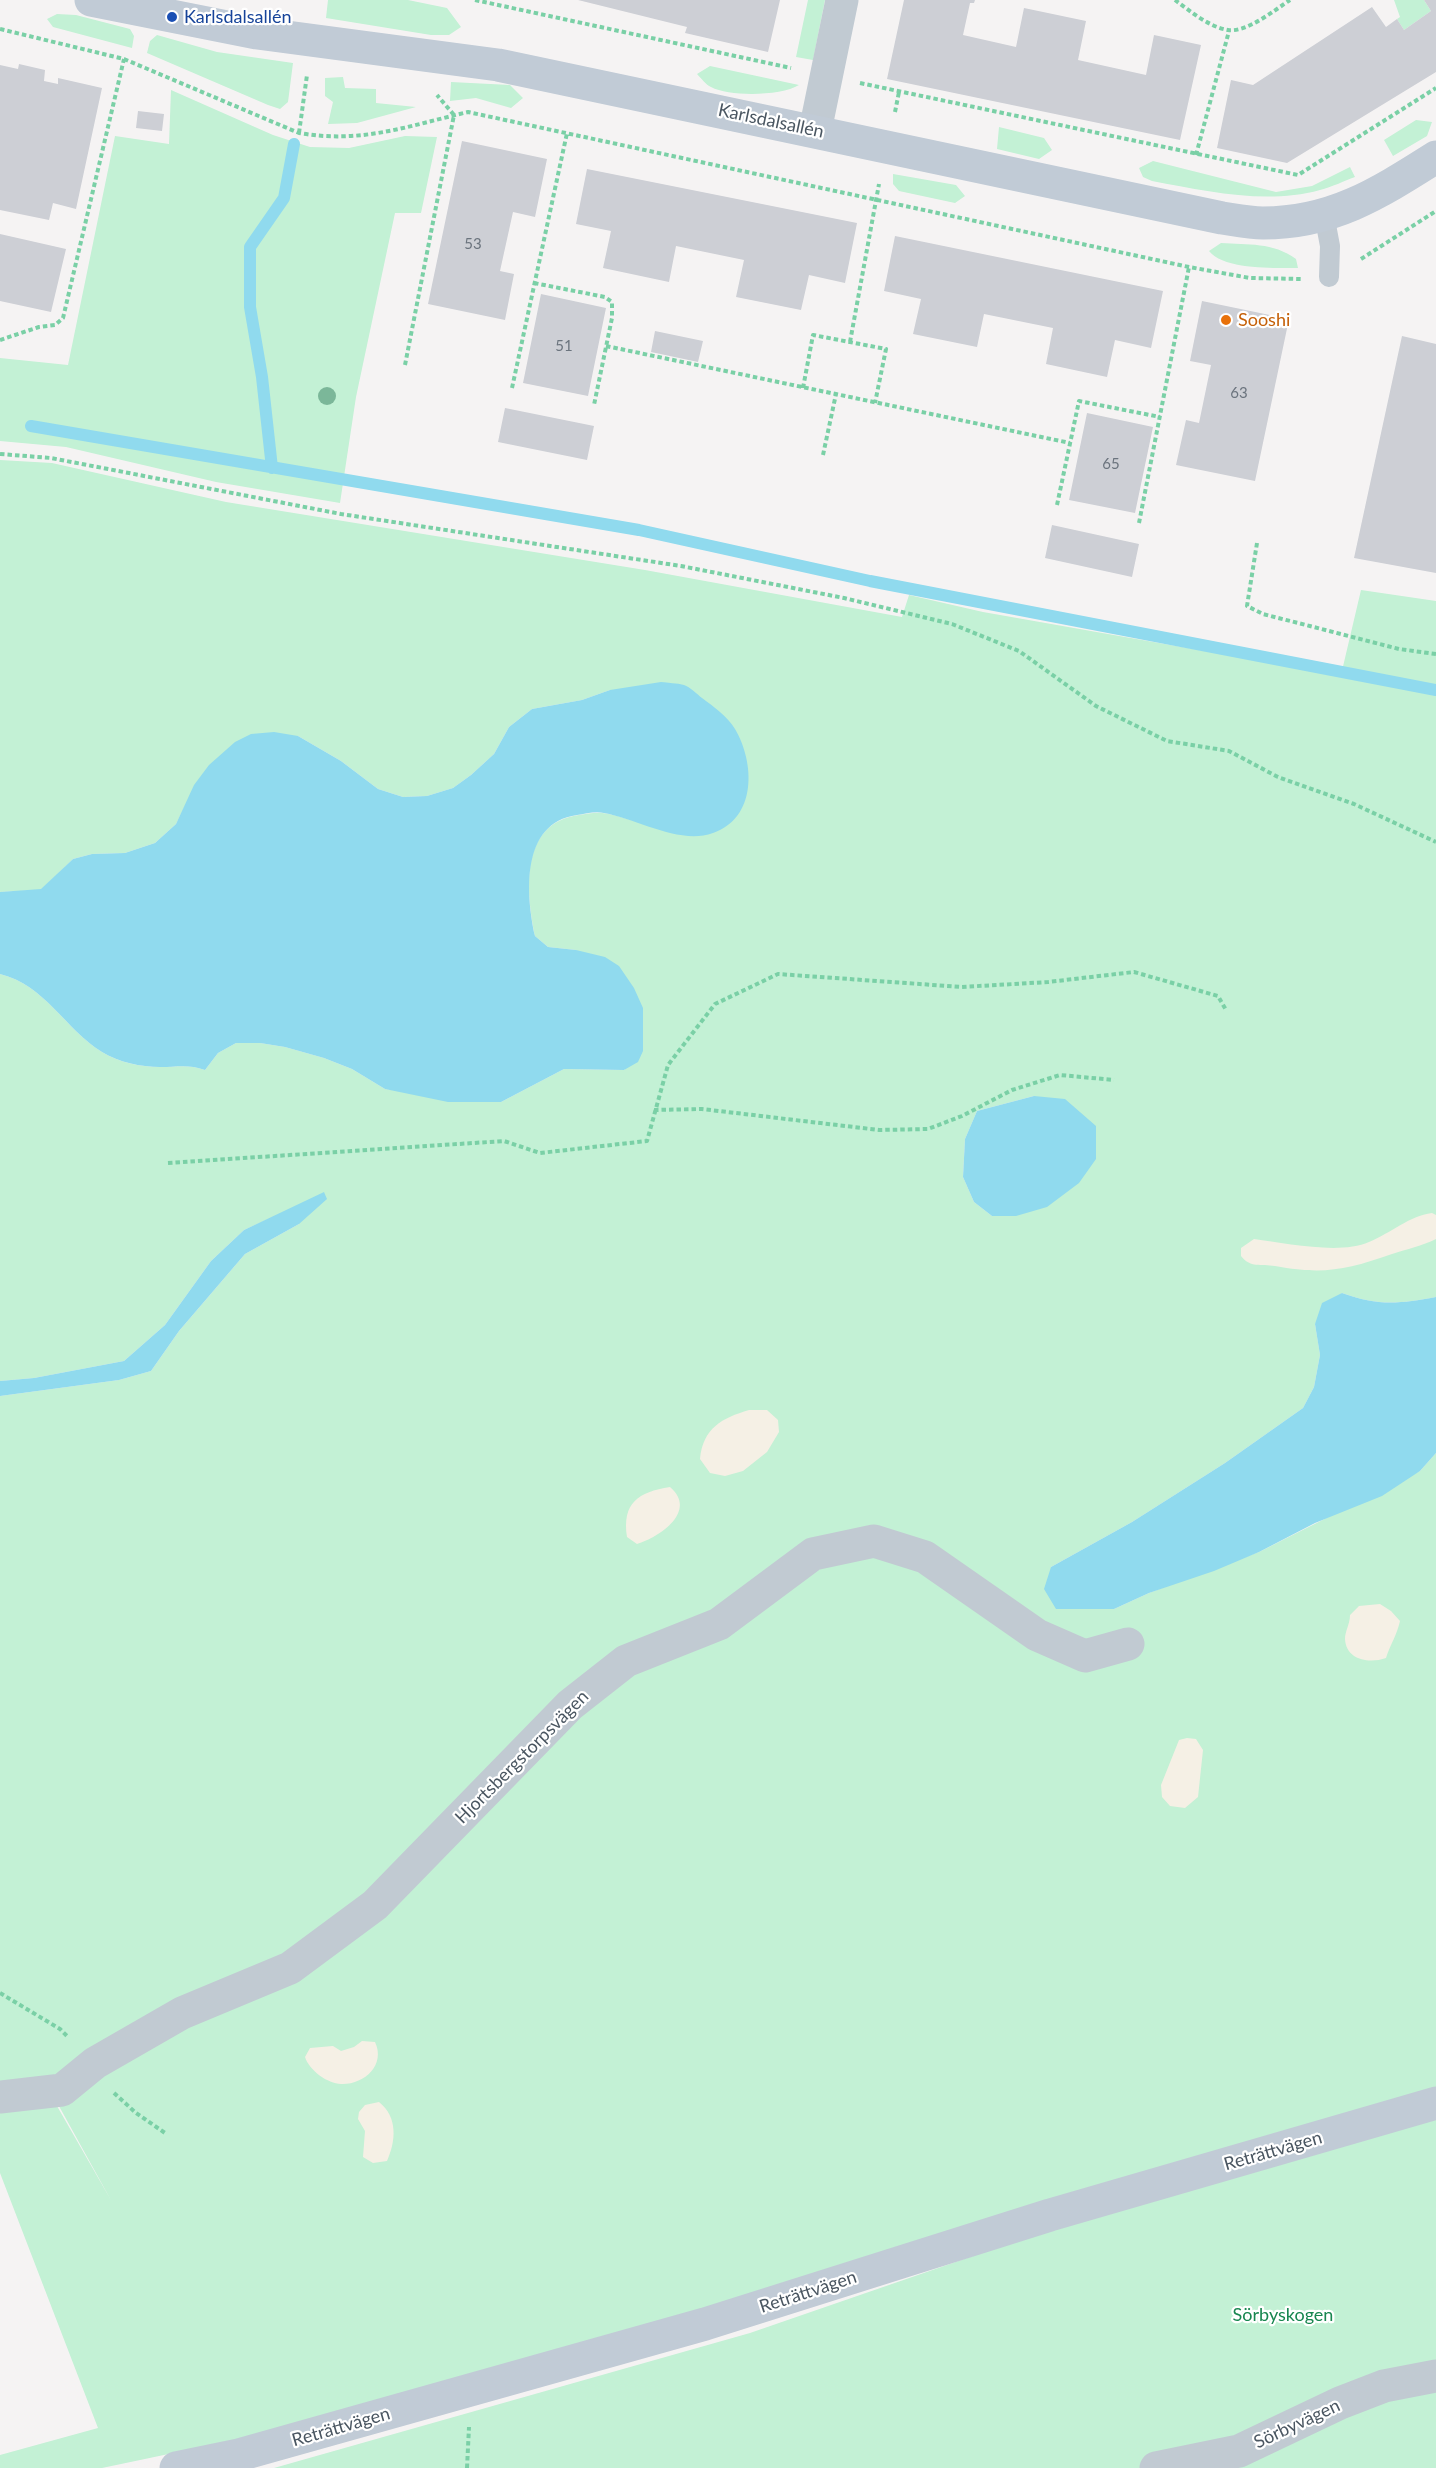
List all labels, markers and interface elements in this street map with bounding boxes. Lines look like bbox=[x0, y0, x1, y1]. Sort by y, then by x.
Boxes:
place label: Karlsdalsallén bbox=[184, 6, 291, 28]
marker: Karlsdalsallén bbox=[165, 10, 179, 24]
street label: Karlsdalsallén bbox=[716, 99, 826, 143]
house number: 53 bbox=[464, 235, 482, 253]
place label: Sooshi bbox=[1238, 309, 1290, 331]
marker: Sooshi bbox=[1219, 313, 1233, 327]
house number: 51 bbox=[555, 337, 573, 355]
house number: 63 bbox=[1230, 384, 1248, 402]
house number: 65 bbox=[1102, 455, 1120, 473]
street label: Hjortsbergstorpsvägen bbox=[451, 1686, 593, 1828]
street label: Reträttvägen bbox=[1222, 2127, 1324, 2175]
street label: Reträttvägen bbox=[757, 2266, 859, 2318]
park label: Sörbyskogen bbox=[1233, 2304, 1333, 2326]
street label: Sörbyvägen bbox=[1251, 2395, 1343, 2453]
street label: Reträttvägen bbox=[290, 2403, 392, 2451]

